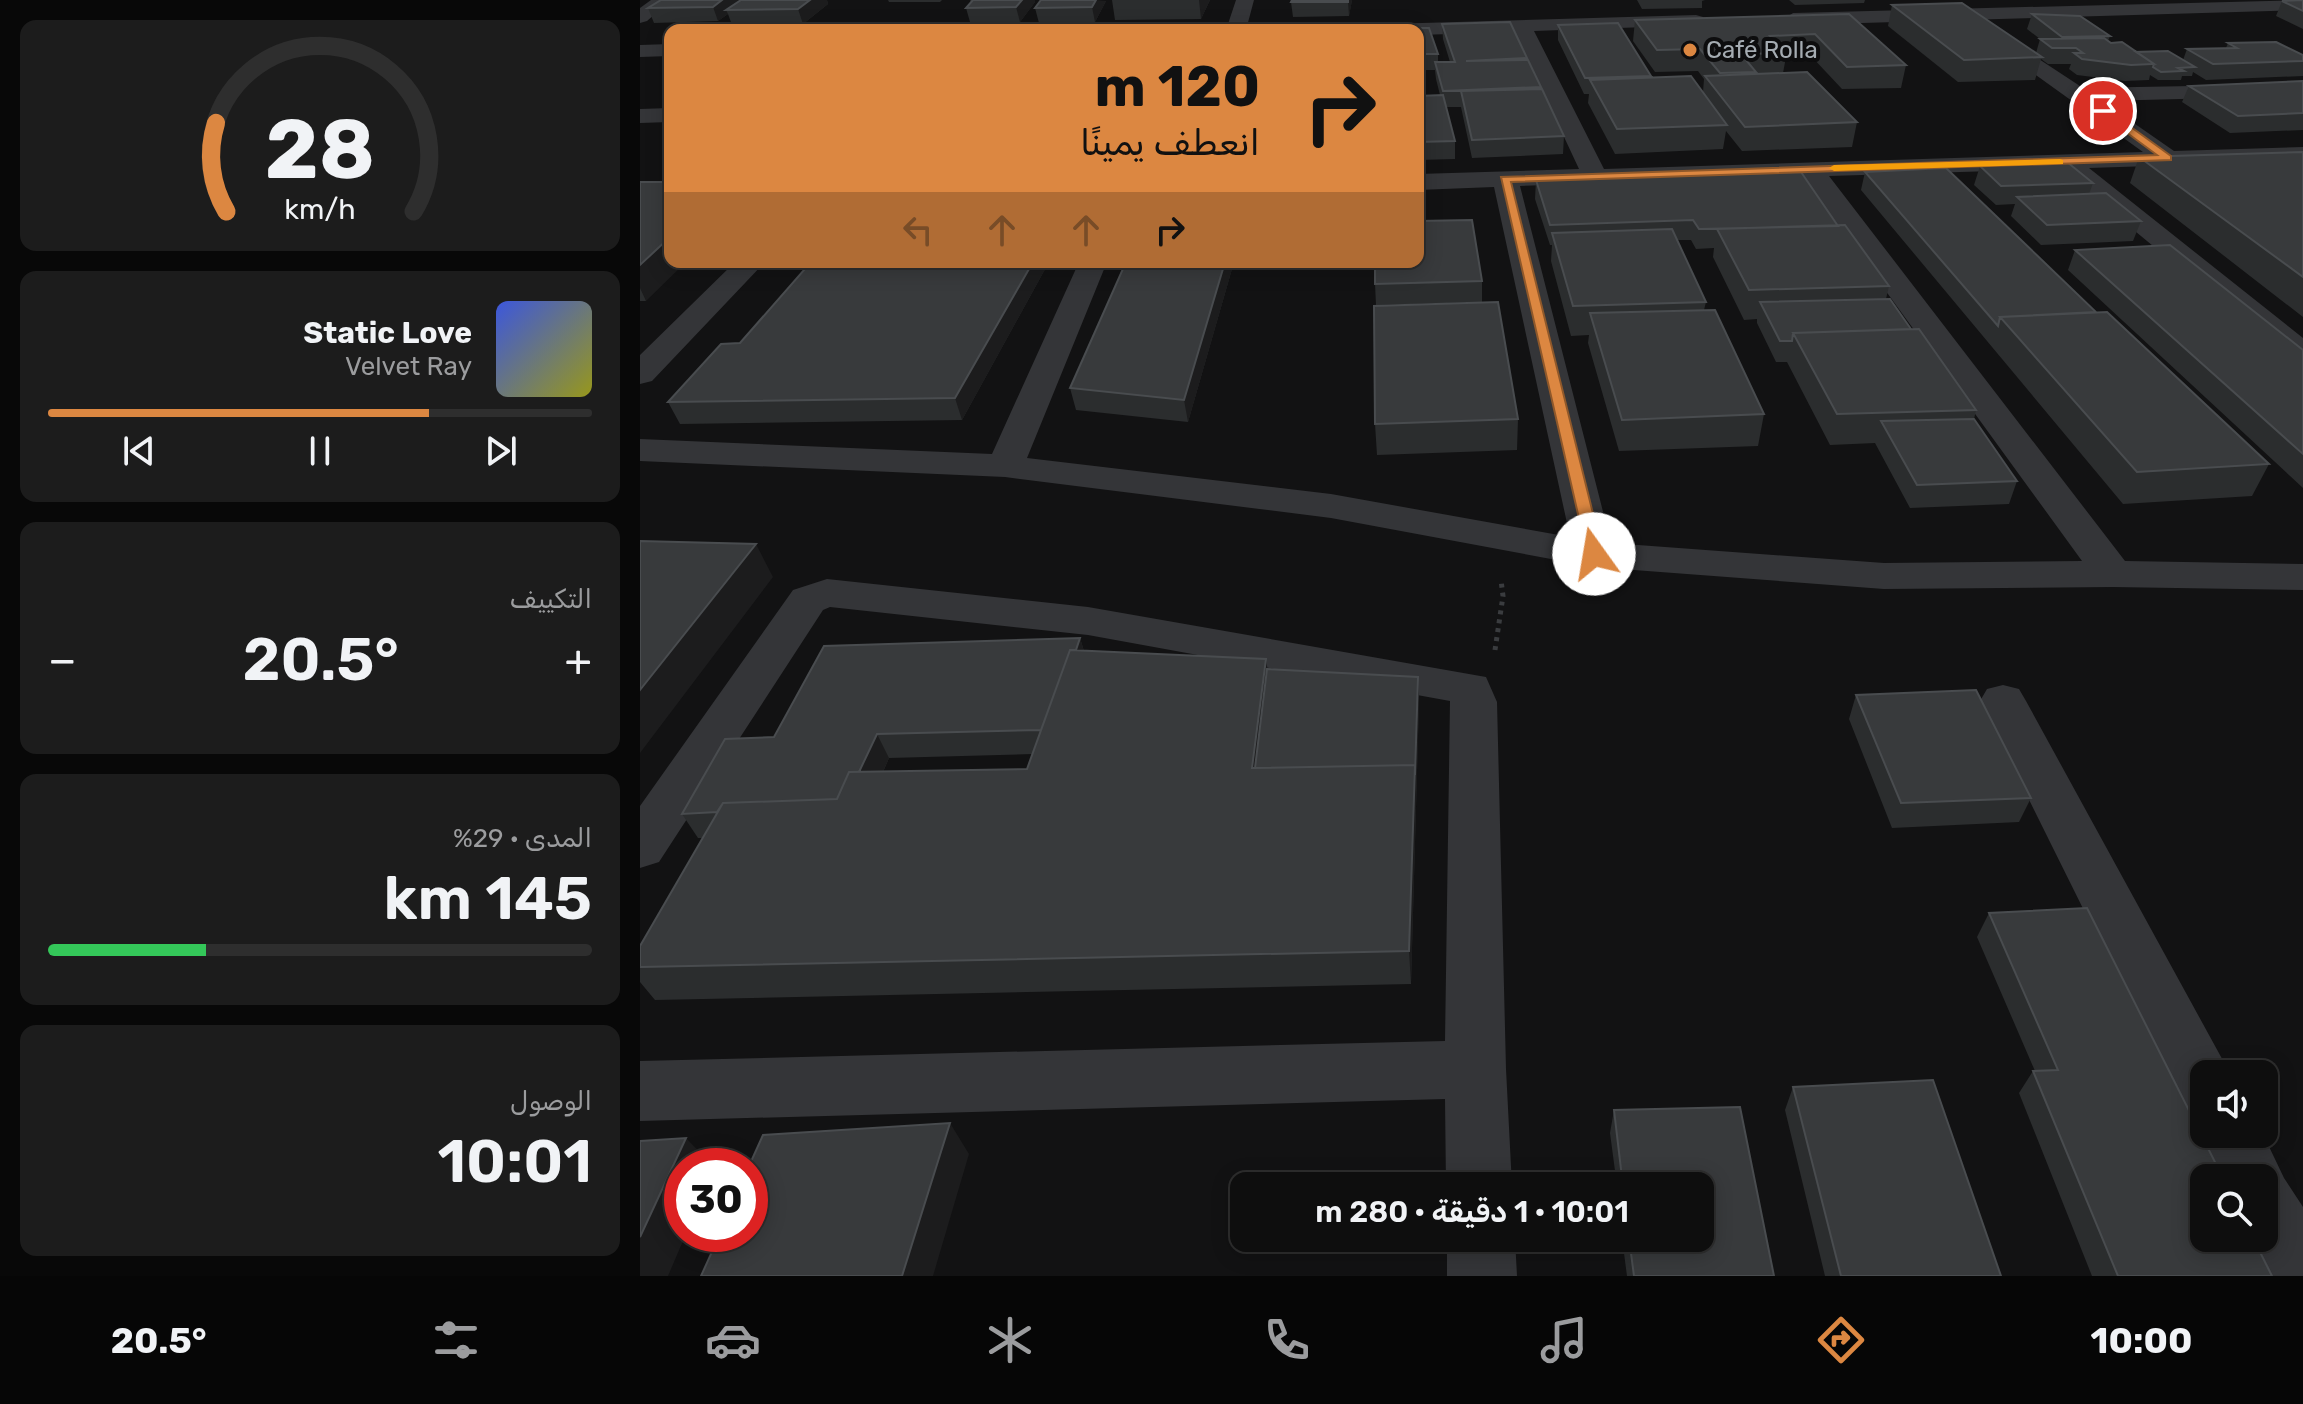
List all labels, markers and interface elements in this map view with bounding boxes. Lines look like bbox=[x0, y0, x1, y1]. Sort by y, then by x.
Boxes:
place label: Café Rolla bbox=[1706, 36, 1818, 64]
marker: Café Rolla bbox=[1681, 41, 1699, 59]
text: 120 m bbox=[1094, 54, 1260, 120]
icon: right bbox=[1288, 56, 1392, 160]
pin bbox=[2069, 77, 2137, 145]
icon: arrive bbox=[2081, 89, 2125, 133]
text: 28 bbox=[265, 99, 375, 198]
text: انعطف يمينًا bbox=[1080, 121, 1260, 164]
text: km/h bbox=[284, 192, 356, 226]
icon: left bbox=[896, 208, 940, 252]
icon: ahead bbox=[980, 208, 1024, 252]
icon: ahead bbox=[1064, 208, 1108, 252]
icon: right bbox=[1148, 208, 1192, 252]
text: Static Love bbox=[303, 315, 472, 351]
text: Velvet Ray bbox=[345, 351, 472, 382]
icon: previous bbox=[117, 429, 161, 473]
icon: pause bbox=[298, 429, 342, 473]
icon: next bbox=[479, 429, 523, 473]
position arrow bbox=[1552, 512, 1636, 596]
text: التكييف bbox=[510, 584, 592, 615]
text: 20.5° bbox=[242, 624, 399, 695]
text: − bbox=[48, 634, 77, 686]
text: + bbox=[565, 634, 592, 686]
text: المدى · 29% bbox=[453, 823, 592, 854]
text: 145 km bbox=[383, 863, 592, 934]
map controls bbox=[2190, 1060, 2278, 1252]
button: sound bbox=[2190, 1060, 2278, 1148]
text: الوصول bbox=[510, 1086, 592, 1117]
text: 10:01 bbox=[437, 1126, 592, 1197]
speed limit sign: 30 bbox=[664, 1148, 768, 1252]
button: search bbox=[2190, 1164, 2278, 1252]
text: 10:01 · 1 دقيقة · 280 m bbox=[1315, 1194, 1629, 1230]
icon: filters bbox=[428, 1312, 484, 1368]
icon: car bbox=[705, 1312, 761, 1368]
icon: climate bbox=[982, 1312, 1038, 1368]
icon: phone bbox=[1259, 1312, 1315, 1368]
icon: music bbox=[1536, 1312, 1592, 1368]
icon: directions bbox=[1813, 1312, 1869, 1368]
text: 20.5° bbox=[111, 1319, 207, 1362]
text: 10:00 bbox=[2091, 1319, 2192, 1362]

